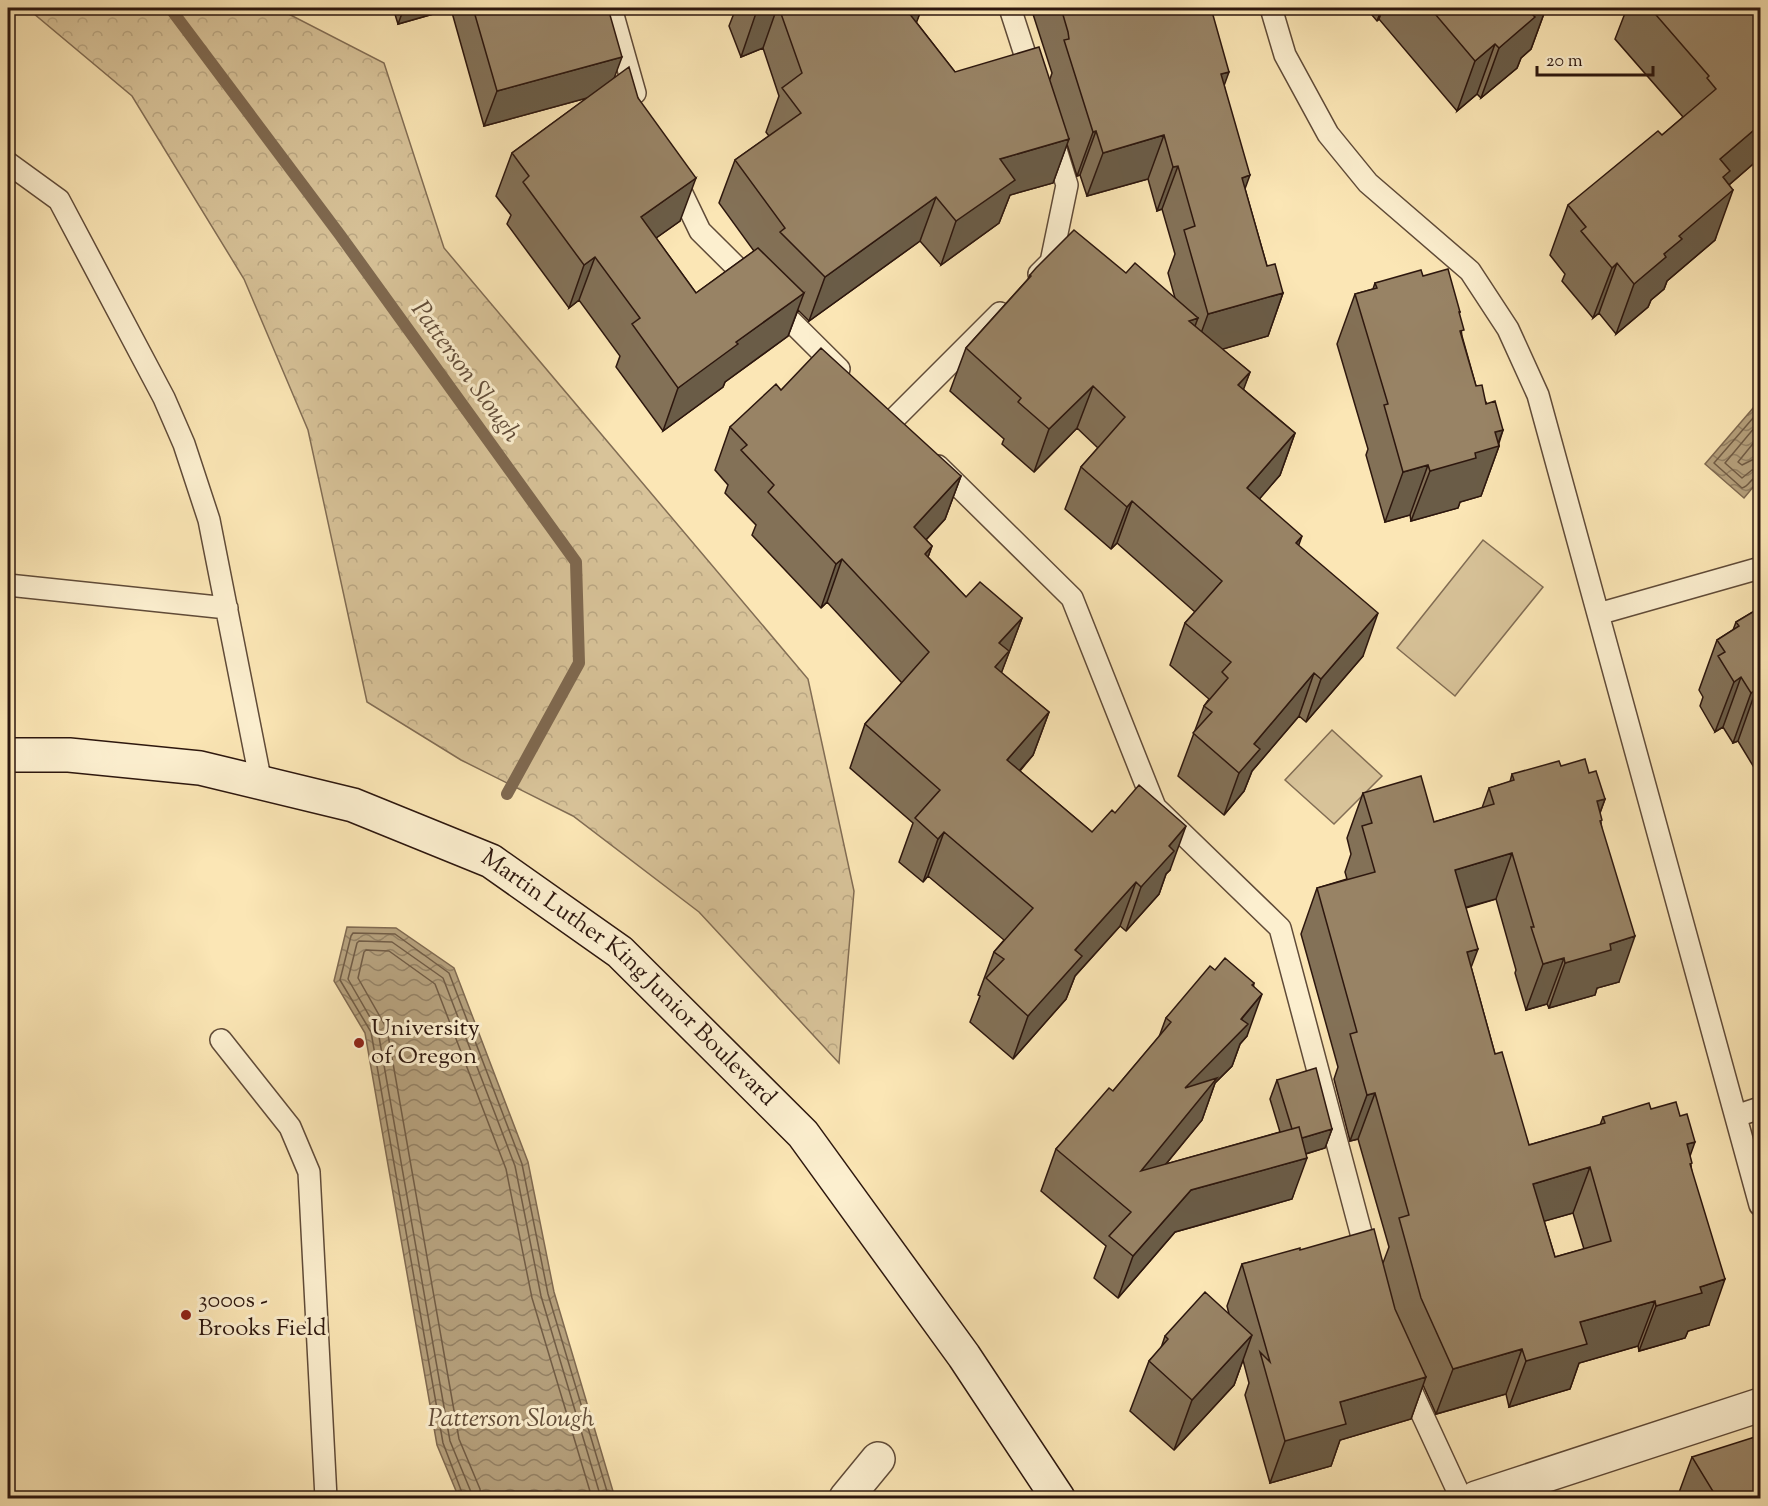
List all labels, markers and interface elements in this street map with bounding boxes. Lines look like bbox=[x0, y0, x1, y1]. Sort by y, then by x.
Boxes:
scale bar bbox=[1537, 39, 1652, 77]
text: 20 m bbox=[1546, 49, 1583, 75]
water label: Patterson Slough bbox=[401, 294, 529, 451]
street label: Martin Luther King Junior Boulevard bbox=[473, 842, 784, 1115]
place label: University of Oregon bbox=[371, 1012, 480, 1074]
marker: University of Oregon bbox=[352, 1036, 366, 1050]
place label: 3000s - Brooks Field bbox=[198, 1284, 327, 1346]
marker: 3000s - Brooks Field bbox=[179, 1308, 193, 1322]
water label: Patterson Slough bbox=[428, 1401, 595, 1438]

